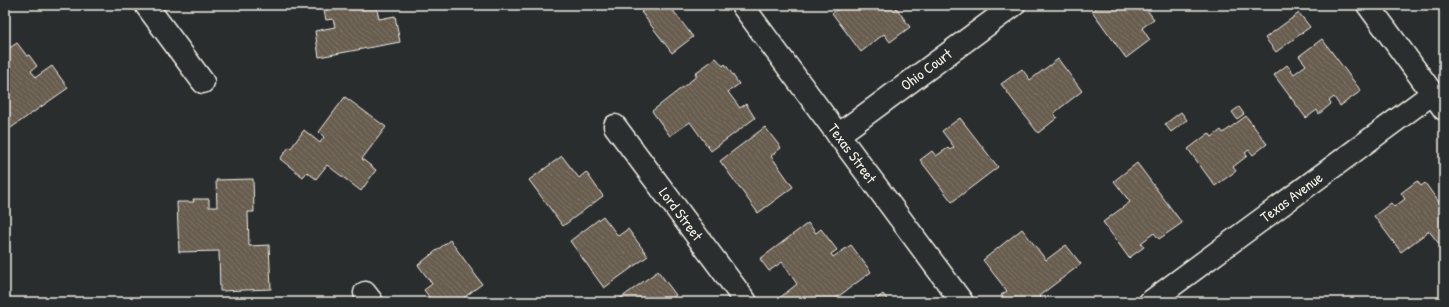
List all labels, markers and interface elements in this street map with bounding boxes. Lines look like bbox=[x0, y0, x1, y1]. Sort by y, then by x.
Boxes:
street label: Ohio Court bbox=[896, 43, 957, 95]
street label: Texas Street bbox=[823, 119, 882, 188]
street label: Texas Avenue bbox=[1256, 167, 1327, 227]
street label: Lord Street bbox=[654, 183, 708, 246]

